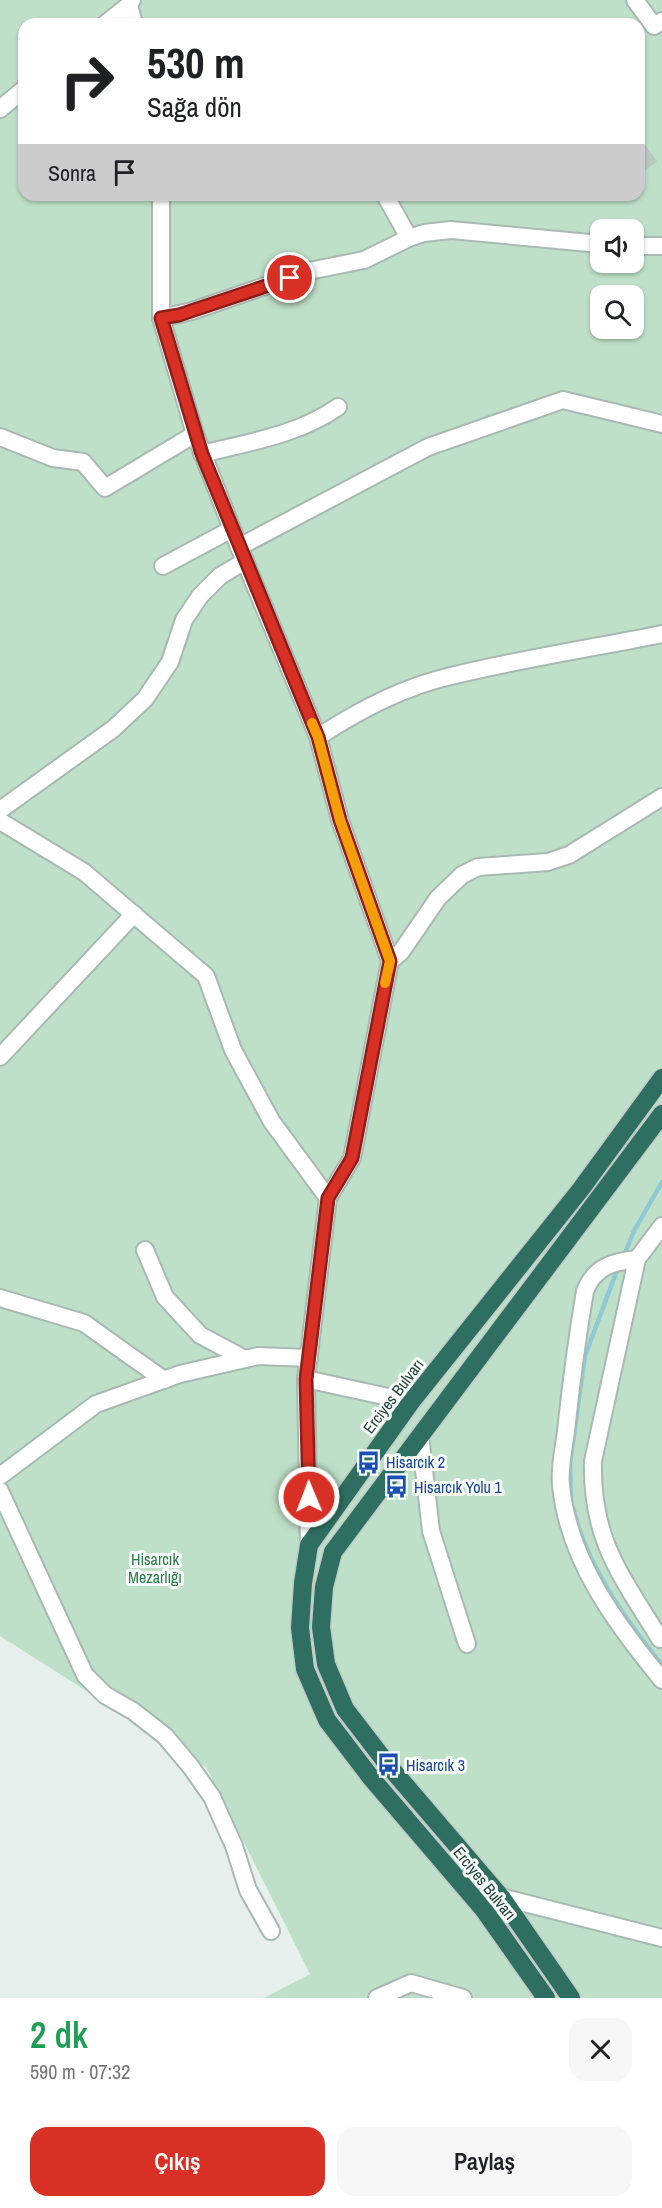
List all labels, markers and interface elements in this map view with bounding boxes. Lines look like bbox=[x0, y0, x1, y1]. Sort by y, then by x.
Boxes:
text: 530 m bbox=[147, 35, 245, 91]
icon: right bbox=[48, 42, 126, 120]
text: Sağa dön bbox=[147, 89, 242, 125]
icon: arrive bbox=[108, 156, 141, 189]
text: Sonra bbox=[48, 158, 96, 188]
map controls bbox=[590, 219, 644, 339]
button: sound bbox=[590, 219, 644, 273]
pin bbox=[264, 252, 315, 303]
icon: arrive bbox=[273, 261, 306, 294]
button: search bbox=[590, 285, 644, 339]
street label: Erciyes Bulvarı bbox=[358, 1354, 428, 1438]
bus stop icon: Hisarcık 2 bbox=[355, 1449, 381, 1475]
place label: Hisarcık 2 bbox=[386, 1451, 445, 1473]
position arrow bbox=[277, 1465, 341, 1529]
bus stop icon: Hisarcık Yolu 1 bbox=[383, 1474, 409, 1500]
place label: Hisarcık Yolu 1 bbox=[414, 1476, 502, 1498]
park label: Hisarcık Mezarlığı bbox=[128, 1548, 182, 1588]
bus stop icon: Hisarcık 3 bbox=[375, 1752, 401, 1778]
place label: Hisarcık 3 bbox=[406, 1754, 465, 1776]
street label: Erciyes Bulvarı bbox=[449, 1842, 521, 1924]
text: 2 dk bbox=[30, 2011, 88, 2059]
button: close bbox=[569, 2018, 632, 2081]
text: 590 m · 07:32 bbox=[30, 2058, 130, 2085]
button: Çıkış bbox=[30, 2127, 325, 2196]
button: Paylaş bbox=[337, 2127, 632, 2196]

